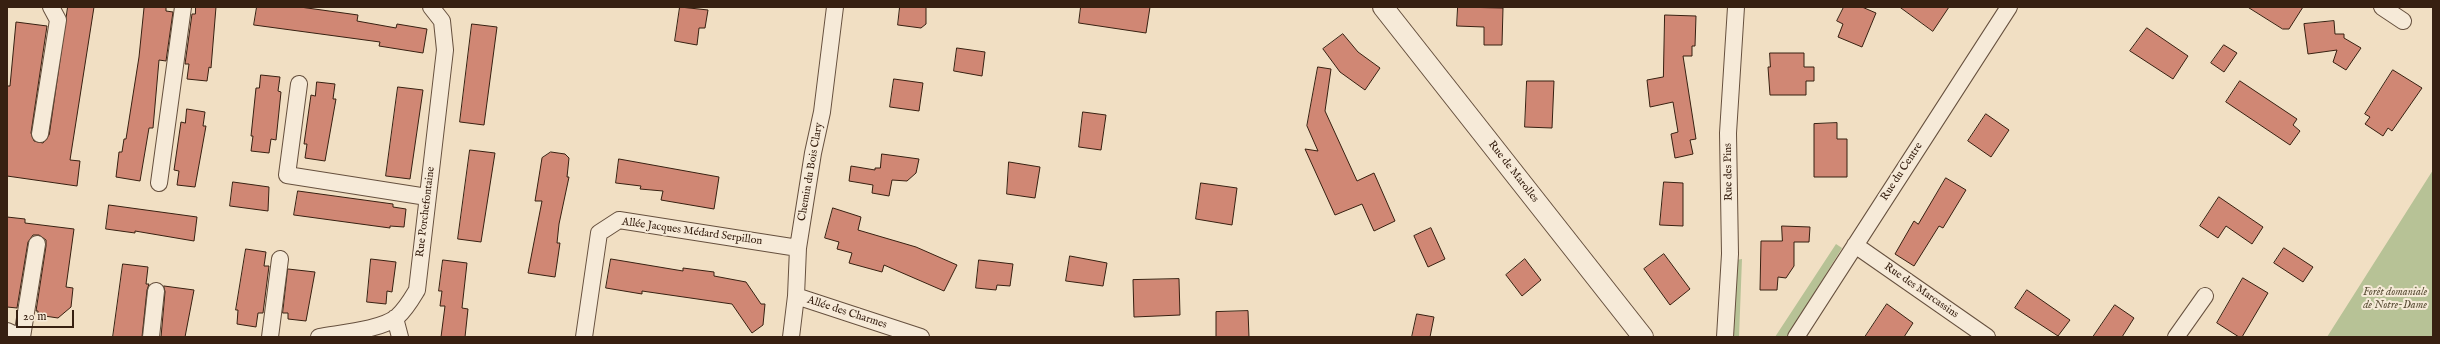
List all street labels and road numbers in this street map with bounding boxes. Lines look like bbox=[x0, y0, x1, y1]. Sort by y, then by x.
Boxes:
street label: Chemin du Bois Clary bbox=[796, 122, 826, 222]
street label: Rue de Marolles bbox=[1485, 139, 1541, 205]
street label: Rue du Centre bbox=[1878, 140, 1926, 204]
street label: Rue des Pins bbox=[1722, 143, 1736, 201]
street label: Rue Porchefontaine bbox=[414, 166, 438, 258]
street label: Allée Jacques Médard Serpillon bbox=[621, 216, 763, 248]
street label: Rue des Marcassins bbox=[1881, 260, 1961, 322]
street label: Allée des Charmes bbox=[806, 294, 888, 332]

